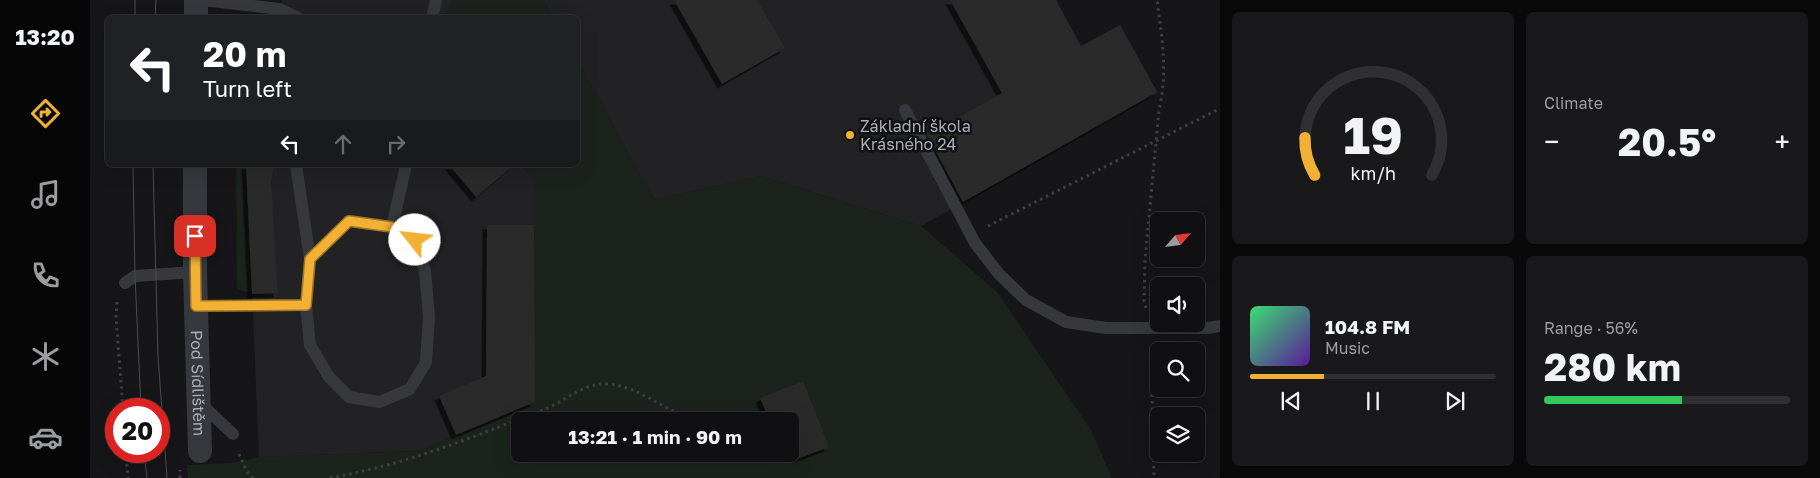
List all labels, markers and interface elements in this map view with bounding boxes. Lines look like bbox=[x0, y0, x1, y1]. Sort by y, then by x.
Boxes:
text: 13:20 bbox=[15, 23, 75, 50]
text: 20 m bbox=[203, 33, 286, 75]
icon: left bbox=[120, 35, 185, 100]
text: Turn left bbox=[203, 75, 292, 102]
text: Climate bbox=[1544, 93, 1603, 113]
icon: directions bbox=[28, 96, 63, 131]
text: 19 bbox=[1343, 103, 1403, 165]
place label: Základní škola Krásného 24 bbox=[860, 116, 971, 154]
text: 20.5° bbox=[1618, 119, 1716, 164]
text: − bbox=[1544, 125, 1559, 158]
text: + bbox=[1775, 125, 1790, 158]
marker: Základní škola Krásného 24 bbox=[844, 129, 856, 141]
icon: left bbox=[276, 130, 304, 158]
icon: ahead bbox=[329, 130, 357, 158]
icon: right bbox=[382, 130, 410, 158]
text: km/h bbox=[1350, 162, 1396, 184]
icon: music bbox=[28, 177, 63, 212]
north arrow bbox=[1150, 212, 1205, 268]
map controls bbox=[1150, 212, 1205, 462]
position arrow bbox=[388, 213, 440, 265]
pin bbox=[174, 215, 216, 257]
icon: arrive bbox=[181, 222, 209, 250]
icon: phone bbox=[28, 258, 63, 293]
button: sound bbox=[1150, 277, 1205, 332]
text: 104.8 FM bbox=[1325, 315, 1410, 338]
text: Range · 56% bbox=[1544, 318, 1638, 338]
street label: Pod Sídlištěm bbox=[187, 330, 210, 436]
text: Music bbox=[1325, 338, 1370, 358]
icon: climate bbox=[28, 339, 63, 374]
button: search bbox=[1150, 342, 1205, 397]
text: 280 km bbox=[1544, 344, 1681, 389]
icon: previous bbox=[1277, 387, 1305, 415]
icon: pause bbox=[1359, 387, 1387, 415]
icon: next bbox=[1441, 387, 1469, 415]
speed limit sign: 20 bbox=[105, 398, 170, 463]
button: layers bbox=[1150, 407, 1205, 462]
icon: car bbox=[28, 420, 63, 455]
text: 13:21 · 1 min · 90 m bbox=[568, 425, 742, 448]

